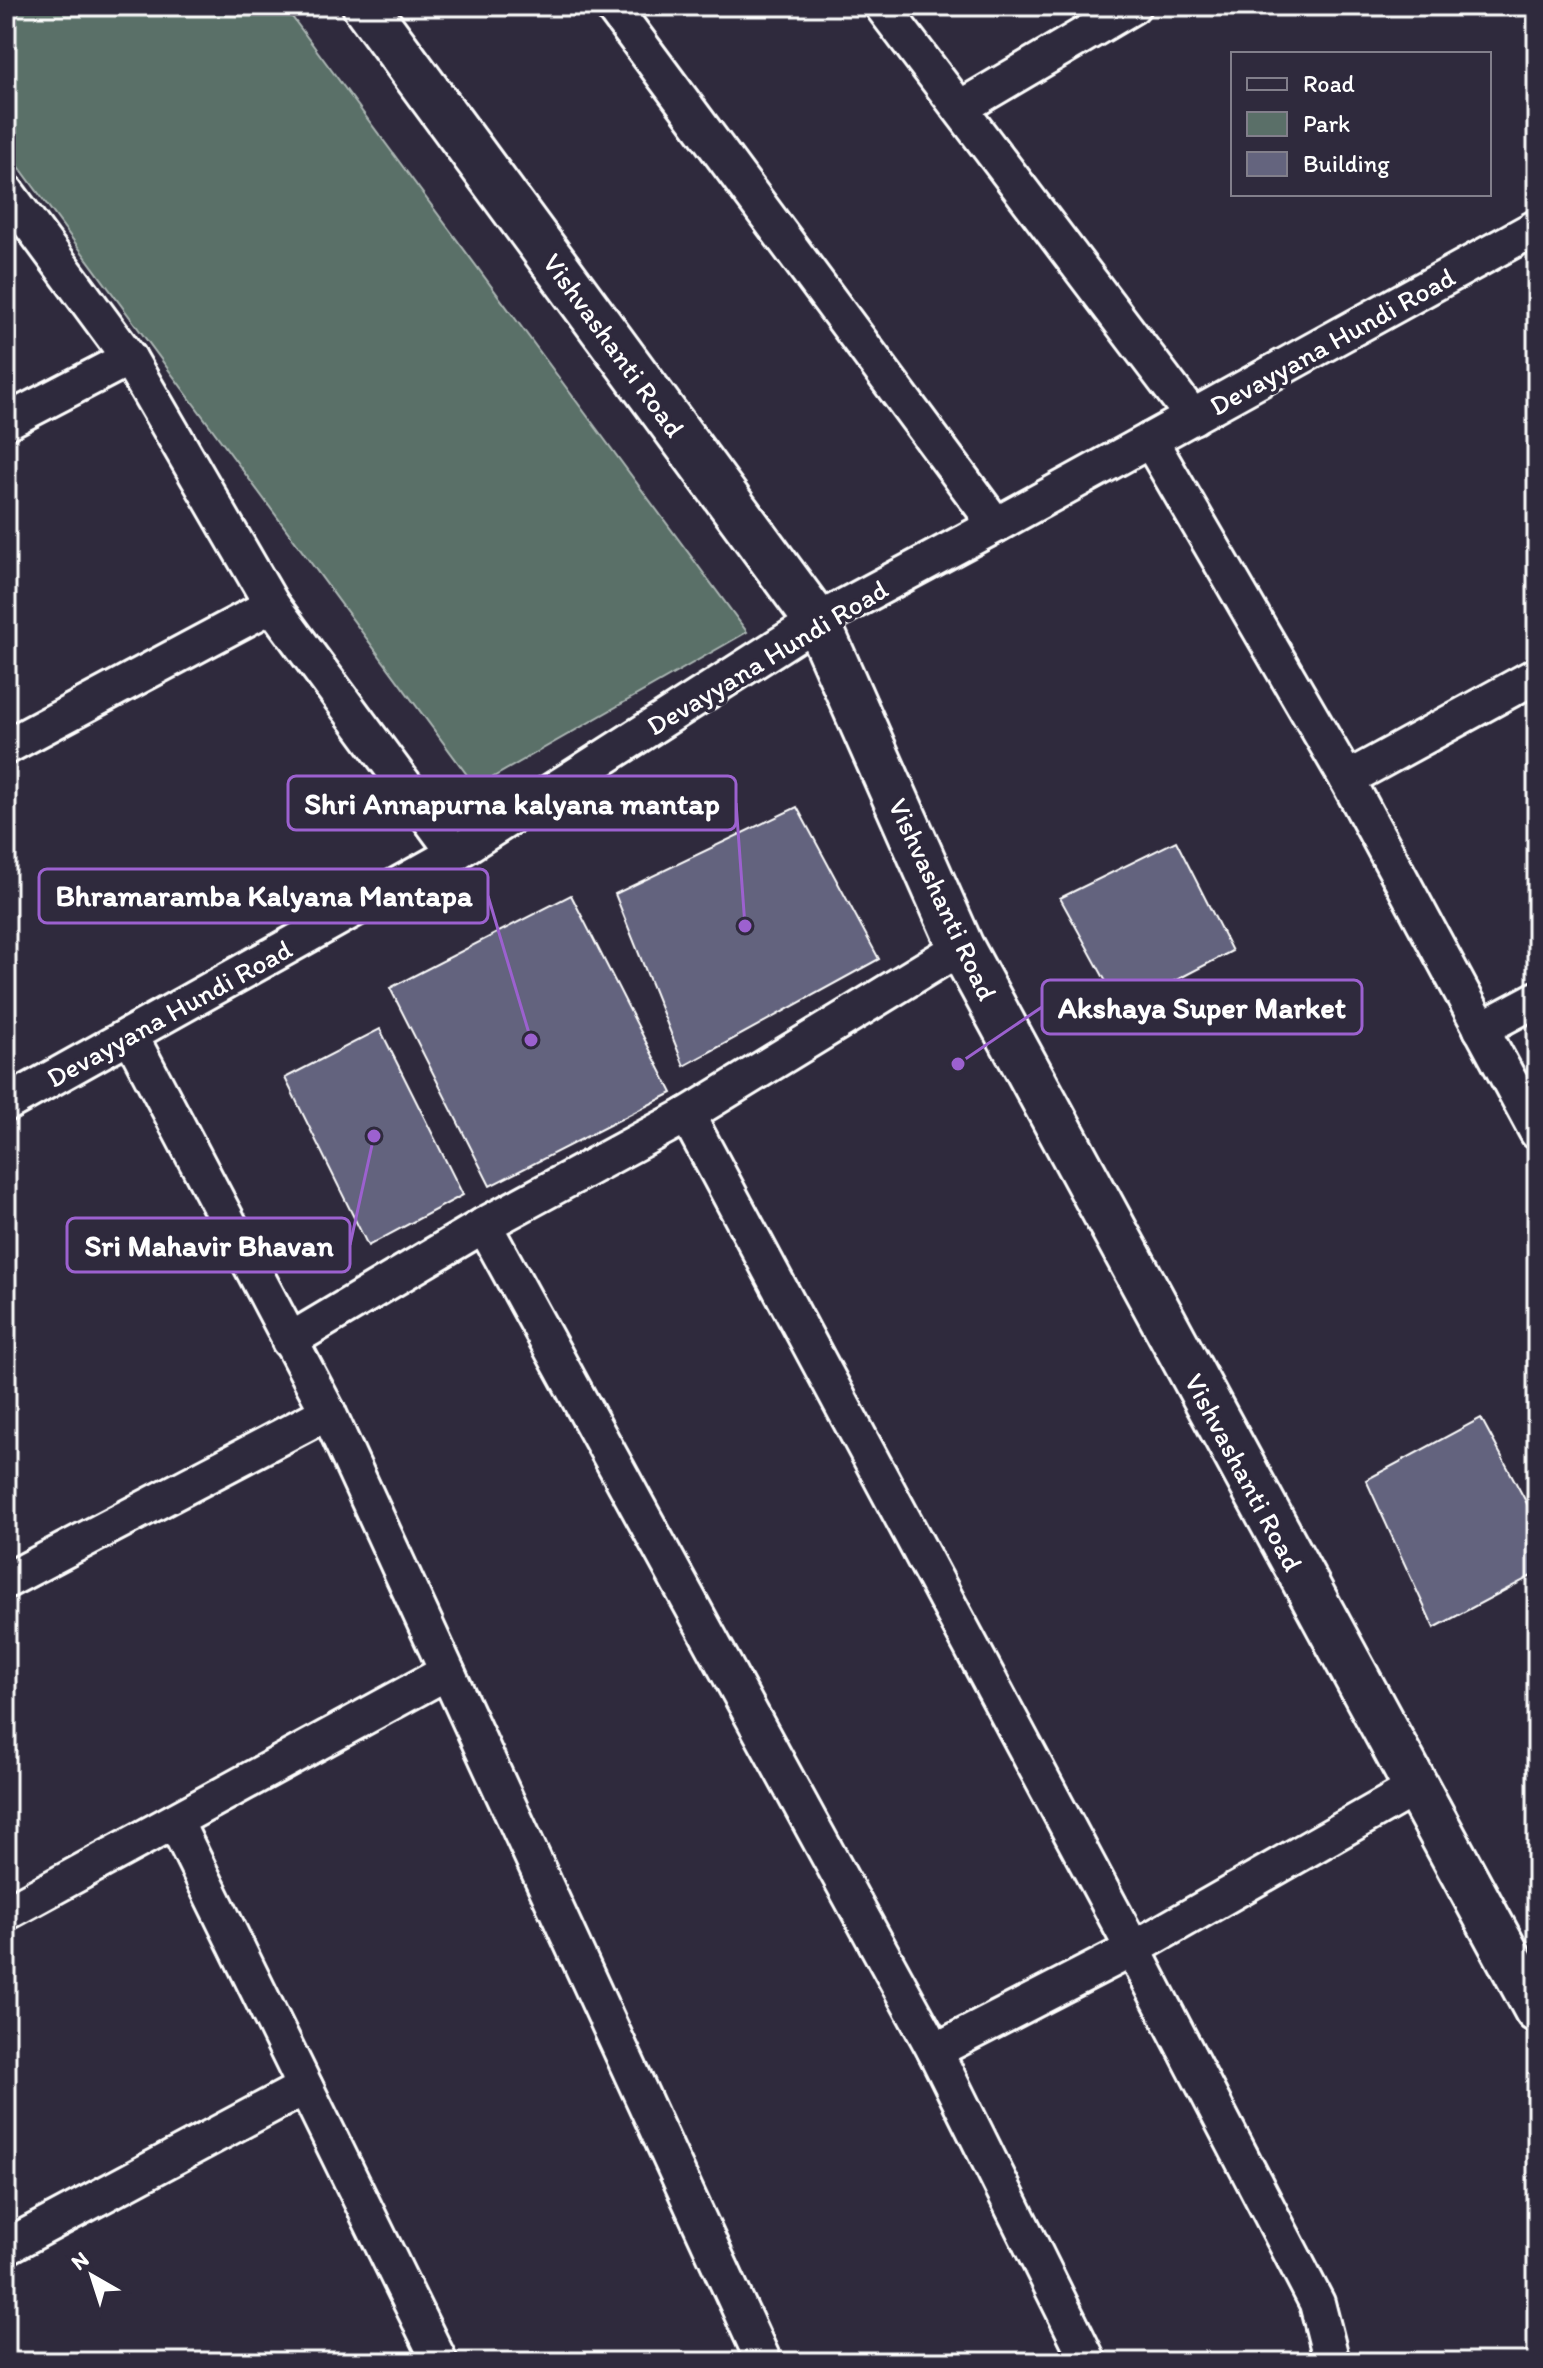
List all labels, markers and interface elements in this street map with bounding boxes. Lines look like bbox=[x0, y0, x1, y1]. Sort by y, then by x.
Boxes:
legend bbox=[1231, 52, 1491, 196]
text: Road bbox=[1303, 69, 1355, 98]
text: Park bbox=[1303, 109, 1350, 138]
text: Building bbox=[1303, 149, 1390, 178]
street label: Vishvashanti Road bbox=[536, 246, 692, 444]
street label: Devayyana Hundi Road bbox=[1203, 259, 1461, 423]
street label: Devayyana Hundi Road bbox=[640, 571, 894, 742]
callout: Shri Annapurna kalyana mantap bbox=[288, 776, 736, 830]
text: Shri Annapurna kalyana mantap bbox=[304, 785, 720, 822]
street label: Vishvashanti Road bbox=[881, 793, 1005, 1005]
callout: Bhramaramba Kalyana Mantapa bbox=[39, 869, 488, 923]
text: Bhramaramba Kalyana Mantapa bbox=[55, 877, 473, 914]
street label: Devayyana Hundi Road bbox=[40, 931, 298, 1095]
callout: Akshaya Super Market bbox=[1042, 980, 1362, 1034]
text: Akshaya Super Market bbox=[1057, 989, 1346, 1026]
callout: Sri Mahavir Bhavan bbox=[67, 1218, 350, 1272]
text: Sri Mahavir Bhavan bbox=[84, 1227, 334, 1264]
street label: Vishvashanti Road bbox=[1178, 1367, 1310, 1577]
north arrow bbox=[52, 2236, 132, 2316]
text: N bbox=[65, 2246, 94, 2276]

